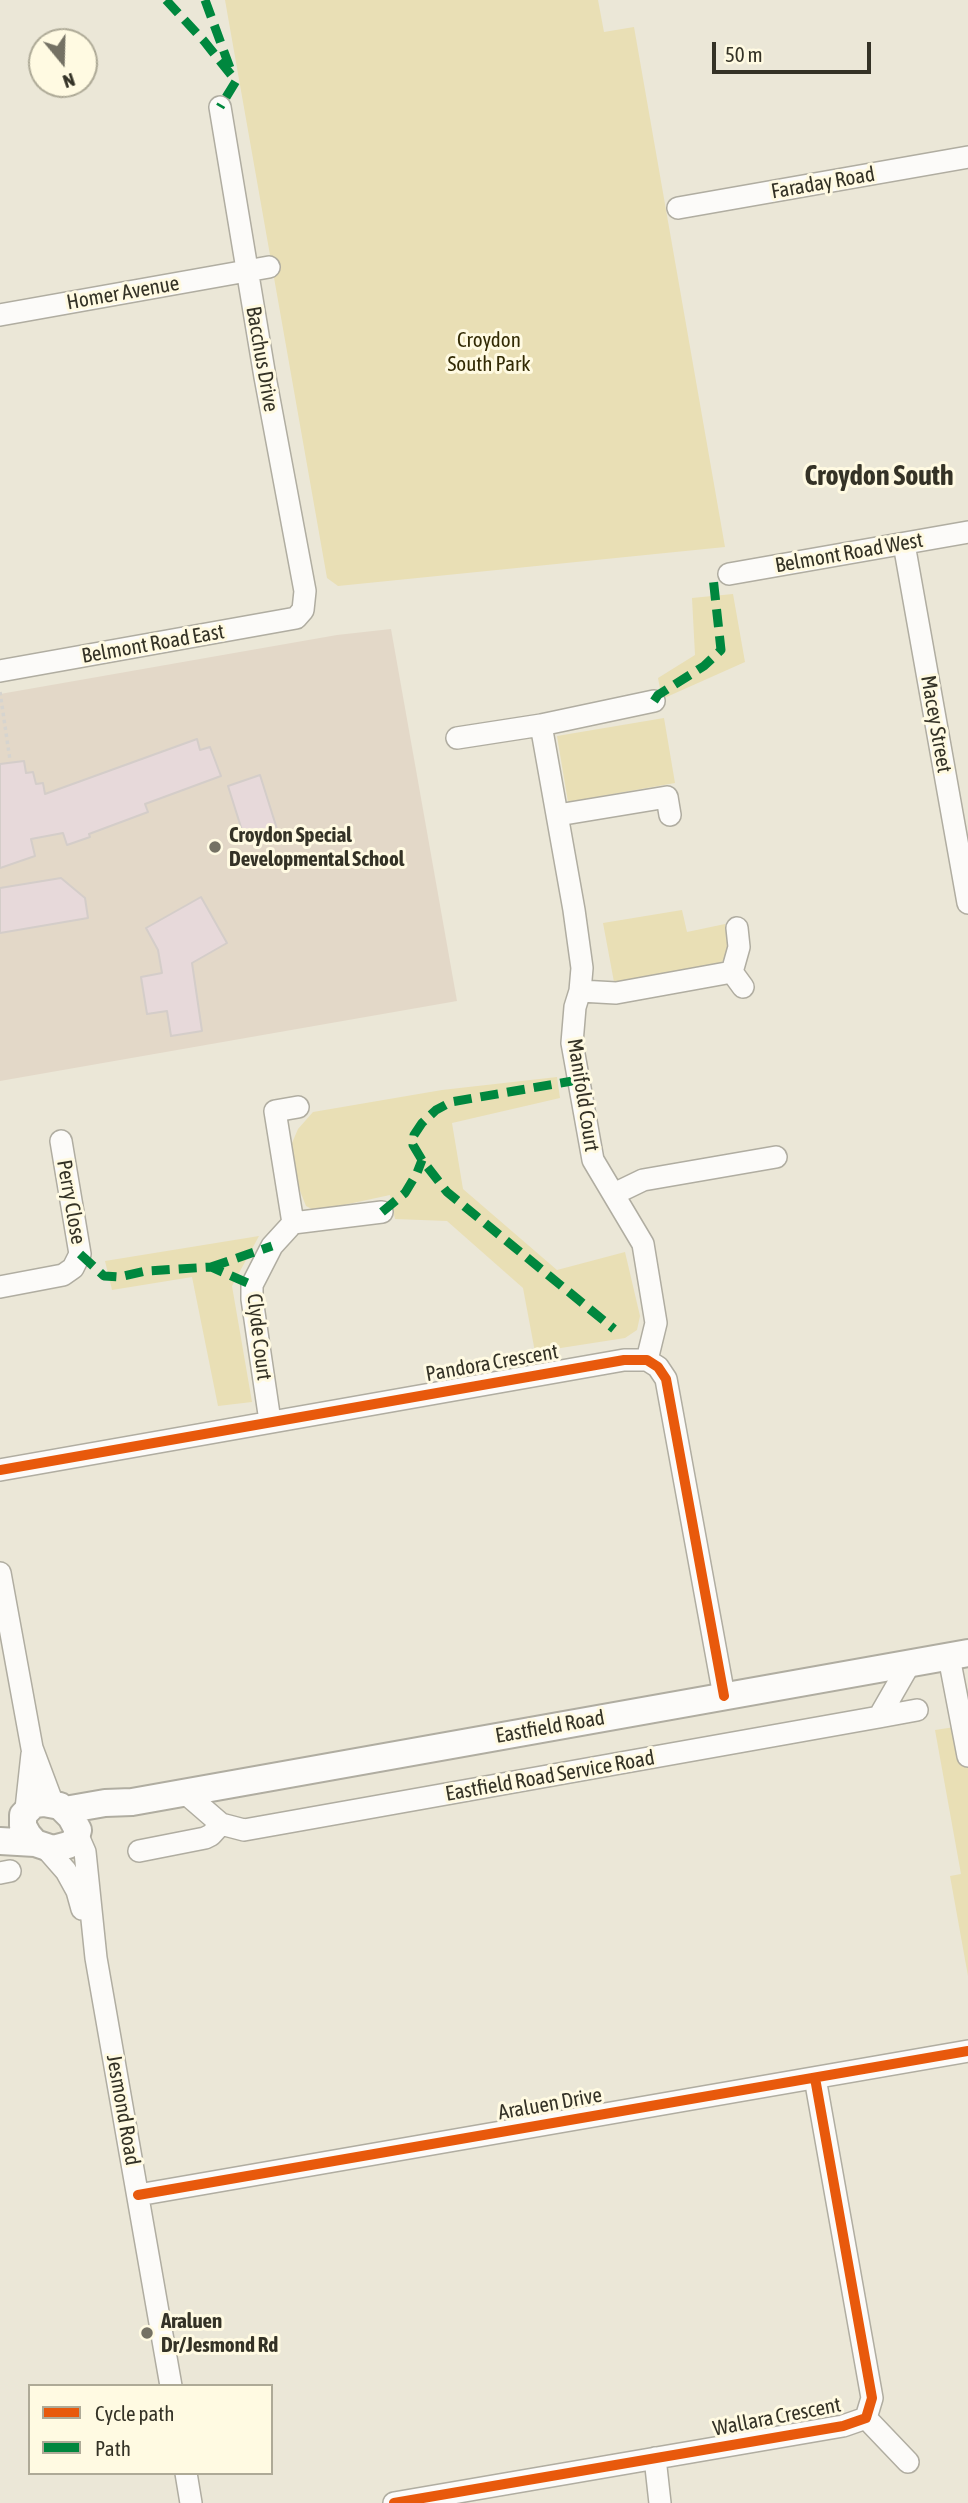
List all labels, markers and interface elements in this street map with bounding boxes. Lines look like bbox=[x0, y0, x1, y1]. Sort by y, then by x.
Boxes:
north arrow bbox=[28, 28, 98, 98]
scale bar bbox=[716, 28, 875, 72]
text: 50 m bbox=[725, 42, 763, 66]
text: N bbox=[60, 69, 78, 93]
street label: Faraday Road bbox=[769, 162, 877, 204]
street label: Homer Avenue bbox=[65, 271, 181, 315]
street label: Bacchus Drive bbox=[240, 304, 284, 414]
park label: Croydon South Park bbox=[447, 327, 531, 377]
district label: Croydon South bbox=[805, 459, 953, 493]
street label: Belmont Road West bbox=[773, 528, 925, 578]
street label: Belmont Road East bbox=[80, 619, 226, 669]
street label: Macey Street bbox=[915, 673, 957, 775]
place label: Croydon Special Developmental School bbox=[229, 822, 404, 872]
marker: Croydon Special Developmental School bbox=[207, 839, 223, 855]
street label: Manifold Court bbox=[562, 1037, 604, 1153]
street label: Perry Close bbox=[51, 1158, 91, 1246]
street label: Clyde Court bbox=[241, 1292, 277, 1382]
street label: Pandora Crescent bbox=[424, 1339, 560, 1387]
street label: Eastfield Road bbox=[493, 1705, 607, 1749]
street label: Eastfield Road Service Road bbox=[444, 1745, 656, 1807]
street label: Jesmond Road bbox=[101, 2053, 145, 2167]
street label: Araluen Drive bbox=[496, 2082, 604, 2126]
place label: Araluen Dr/Jesmond Rd bbox=[161, 2308, 278, 2358]
marker: Araluen Dr/Jesmond Rd bbox=[139, 2325, 155, 2341]
legend bbox=[28, 2384, 273, 2475]
street label: Wallara Crescent bbox=[711, 2392, 843, 2442]
text: Cycle path bbox=[95, 2401, 174, 2425]
text: Path bbox=[95, 2436, 131, 2460]

